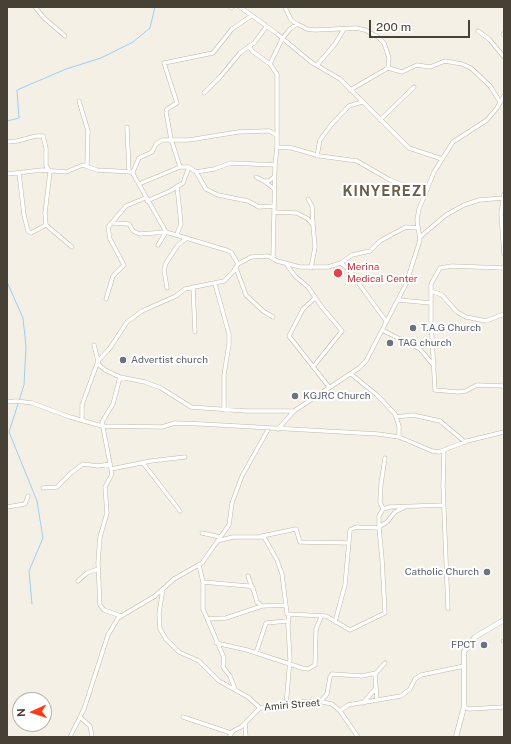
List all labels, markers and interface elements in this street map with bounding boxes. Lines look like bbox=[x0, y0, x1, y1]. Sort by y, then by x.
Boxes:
scale bar bbox=[371, 12, 472, 38]
text: 200 m bbox=[376, 20, 411, 34]
district label: KINYEREZI bbox=[343, 184, 427, 200]
place label: Merina Medical Center bbox=[347, 261, 418, 284]
marker: Merina Medical Center bbox=[332, 267, 344, 279]
place label: T.A.G Church bbox=[421, 322, 481, 334]
marker: T.A.G Church bbox=[408, 323, 418, 333]
place label: TAG church bbox=[398, 337, 452, 349]
marker: TAG church bbox=[385, 338, 395, 348]
place label: Advertist church bbox=[131, 354, 208, 366]
marker: Advertist church bbox=[118, 355, 128, 365]
place label: KGJRC Church bbox=[303, 390, 371, 402]
marker: KGJRC Church bbox=[290, 391, 300, 401]
place label: Catholic Church bbox=[405, 566, 479, 578]
marker: Catholic Church bbox=[482, 567, 492, 577]
place label: FPCT bbox=[451, 639, 476, 651]
marker: FPCT bbox=[479, 640, 489, 650]
north arrow bbox=[12, 692, 52, 732]
street label: Amiri Street bbox=[263, 697, 321, 713]
text: N bbox=[15, 708, 27, 717]

